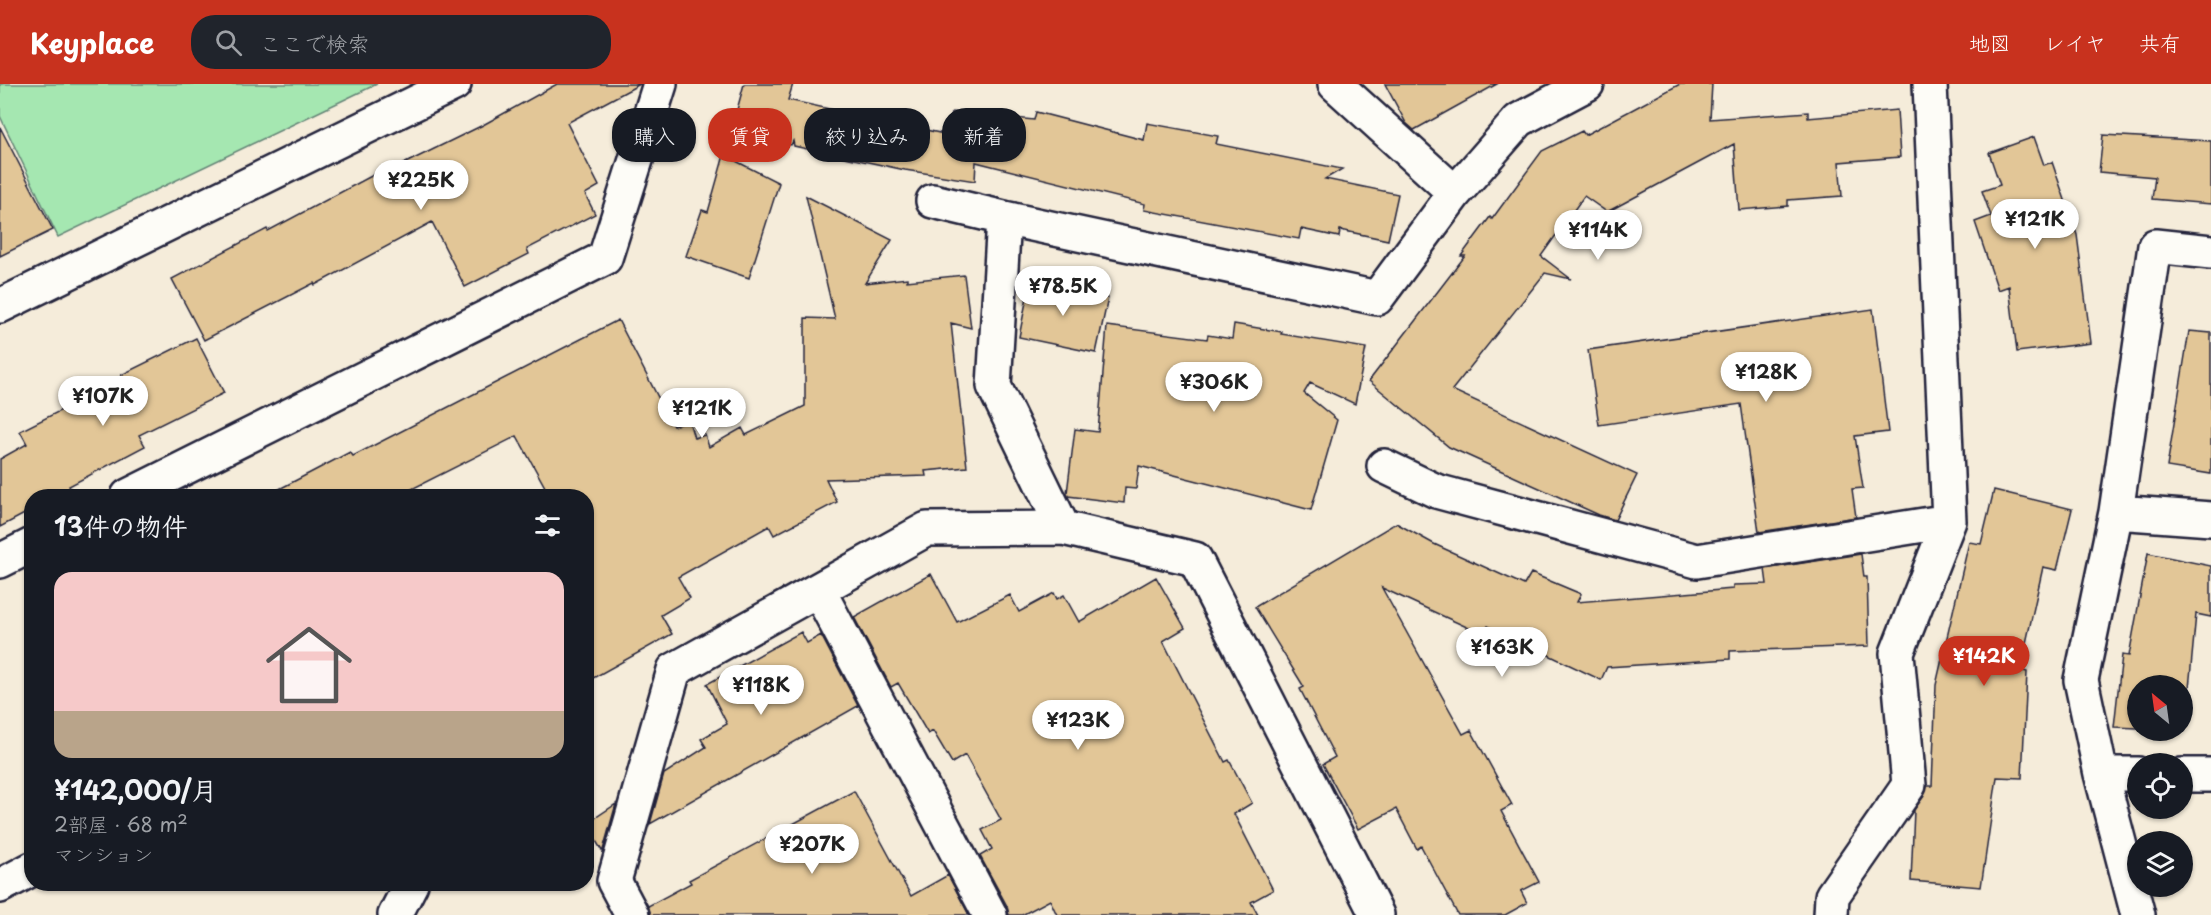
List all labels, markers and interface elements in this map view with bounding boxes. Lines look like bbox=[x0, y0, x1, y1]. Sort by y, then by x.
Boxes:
search box bbox=[191, 15, 611, 69]
text: Keyplace bbox=[30, 21, 155, 64]
icon: search bbox=[212, 26, 245, 59]
text: ここで検索 bbox=[260, 26, 370, 59]
text: 地図 bbox=[1969, 26, 2011, 58]
text: レイヤ bbox=[2044, 26, 2106, 58]
text: 共有 bbox=[2139, 26, 2181, 58]
chip: 購入 bbox=[612, 108, 696, 162]
chip: 賃貸 bbox=[708, 108, 792, 162]
chip: 絞り込み bbox=[804, 108, 930, 162]
chip: 新着 bbox=[942, 108, 1026, 162]
pin: ¥225K bbox=[379, 160, 463, 211]
text: ¥225K bbox=[387, 164, 455, 194]
pin: ¥121K bbox=[1993, 199, 2077, 250]
text: ¥121K bbox=[2005, 203, 2065, 233]
pin: ¥114K bbox=[1556, 210, 1640, 261]
text: ¥114K bbox=[1568, 214, 1628, 244]
pin: ¥78.5K bbox=[1014, 266, 1112, 317]
text: ¥78.5K bbox=[1029, 270, 1097, 300]
pin: ¥128K bbox=[1724, 352, 1808, 403]
text: ¥128K bbox=[1735, 356, 1797, 386]
pin: ¥306K bbox=[1172, 362, 1256, 413]
text: ¥306K bbox=[1179, 366, 1249, 396]
pin: ¥107K bbox=[61, 376, 145, 427]
text: ¥107K bbox=[72, 380, 134, 410]
pin: ¥121K bbox=[660, 388, 744, 439]
text: ¥121K bbox=[672, 392, 732, 422]
text: 13件の物件 bbox=[54, 506, 187, 545]
icon: filters bbox=[531, 509, 564, 542]
icon: home bbox=[255, 611, 363, 719]
pin: ¥163K bbox=[1460, 627, 1544, 678]
text: ¥163K bbox=[1470, 631, 1534, 661]
pin: ¥142K bbox=[1942, 636, 2026, 687]
text: ¥142K bbox=[1952, 640, 2016, 670]
pin: ¥118K bbox=[719, 665, 803, 716]
text: ¥118K bbox=[732, 669, 790, 699]
north arrow bbox=[2127, 675, 2193, 741]
map controls bbox=[2127, 675, 2193, 897]
pin: ¥123K bbox=[1036, 700, 1120, 751]
text: ¥123K bbox=[1046, 704, 1110, 734]
button: locate bbox=[2127, 753, 2193, 819]
text: ¥142,000/月 bbox=[54, 770, 218, 809]
text: 2部屋 · 68 m² bbox=[54, 809, 188, 839]
pin: ¥207K bbox=[770, 824, 854, 875]
text: ¥207K bbox=[779, 828, 845, 858]
button: layers bbox=[2127, 831, 2193, 897]
text: マンション bbox=[54, 839, 153, 869]

